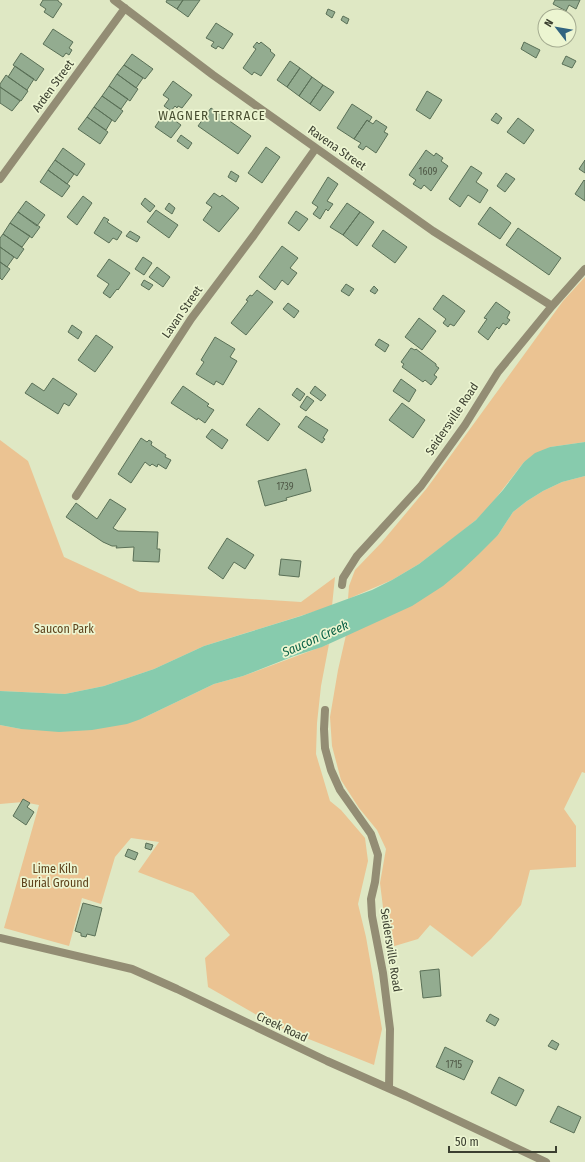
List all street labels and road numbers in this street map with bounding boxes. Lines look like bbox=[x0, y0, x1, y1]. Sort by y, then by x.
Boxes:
street label: Arden Street bbox=[29, 57, 77, 115]
street label: Ravena Street bbox=[305, 123, 369, 173]
street label: Lavan Street bbox=[159, 283, 205, 341]
street label: Seidersville Road bbox=[423, 380, 481, 458]
street label: Seidersville Road bbox=[377, 907, 405, 993]
street label: Creek Road bbox=[254, 1009, 310, 1045]

